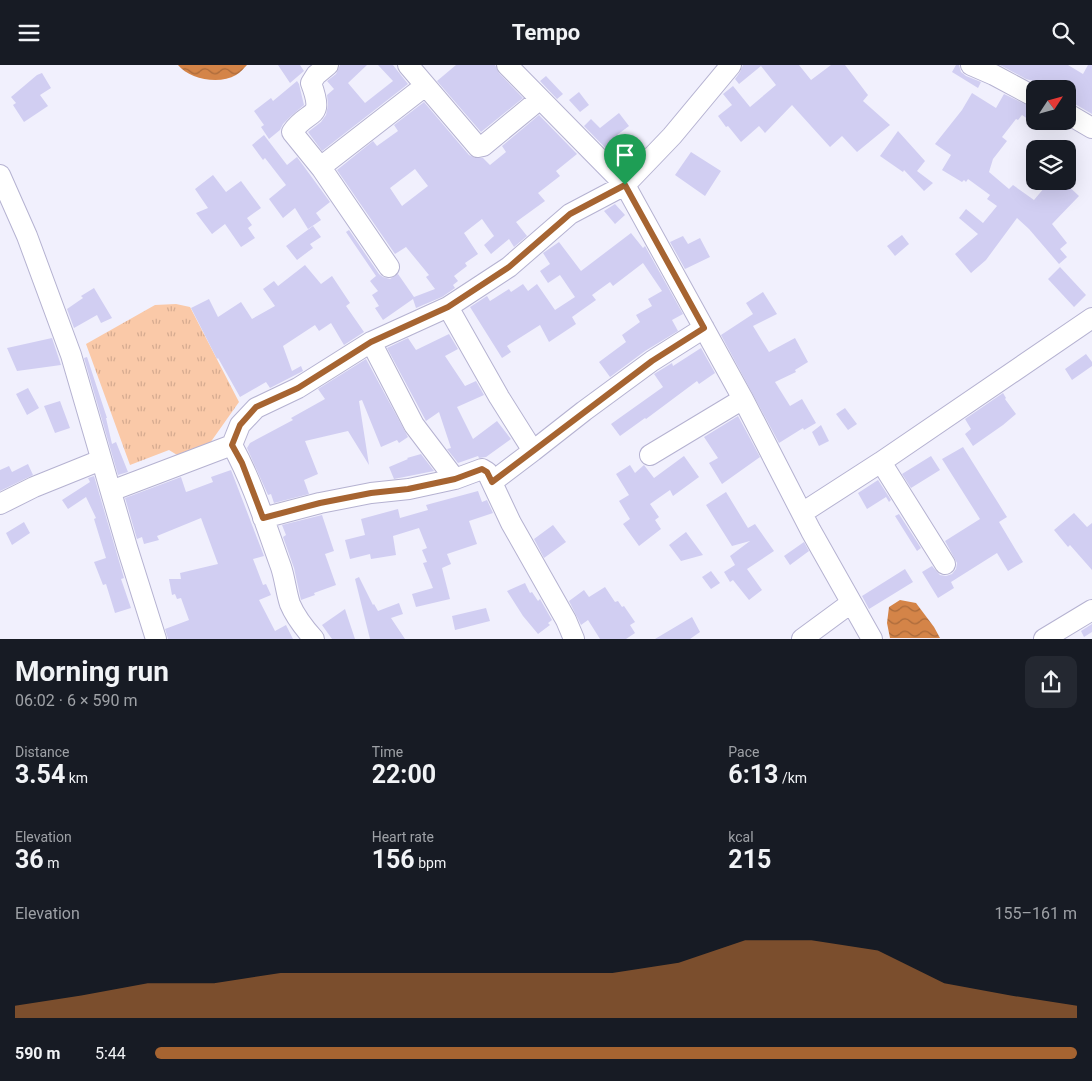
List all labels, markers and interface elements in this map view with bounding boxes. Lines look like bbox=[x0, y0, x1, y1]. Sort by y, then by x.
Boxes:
icon: menu bbox=[15, 19, 43, 47]
icon: search bbox=[1049, 19, 1077, 47]
text: Tempo bbox=[512, 20, 580, 45]
north arrow bbox=[1026, 80, 1076, 130]
map controls bbox=[1026, 80, 1076, 190]
pin bbox=[604, 134, 646, 185]
button: layers bbox=[1026, 140, 1076, 190]
icon: arrive bbox=[611, 141, 639, 169]
text: Morning run bbox=[15, 655, 169, 688]
button: share bbox=[1025, 656, 1077, 708]
text: 06:02 · 6 × 590 m bbox=[15, 691, 137, 710]
text: Distance bbox=[15, 744, 70, 760]
text: Time bbox=[372, 744, 403, 760]
text: Pace bbox=[728, 744, 759, 760]
text: 3.54 bbox=[15, 760, 65, 789]
text: 22:00 bbox=[372, 760, 436, 789]
text: 6:13 bbox=[728, 760, 778, 789]
text: km bbox=[65, 770, 88, 786]
text: /km bbox=[778, 770, 807, 786]
text: Elevation bbox=[15, 829, 72, 845]
text: Heart rate bbox=[372, 829, 434, 845]
text: kcal bbox=[728, 829, 754, 845]
text: 36 bbox=[15, 845, 44, 874]
text: 156 bbox=[372, 845, 415, 874]
text: 215 bbox=[728, 845, 771, 874]
text: m bbox=[44, 855, 59, 871]
text: bpm bbox=[415, 855, 446, 871]
text: Elevation bbox=[15, 904, 80, 923]
text: 155–161 m bbox=[995, 904, 1077, 923]
text: 590 m bbox=[15, 1044, 60, 1063]
text: 5:44 bbox=[95, 1044, 126, 1063]

